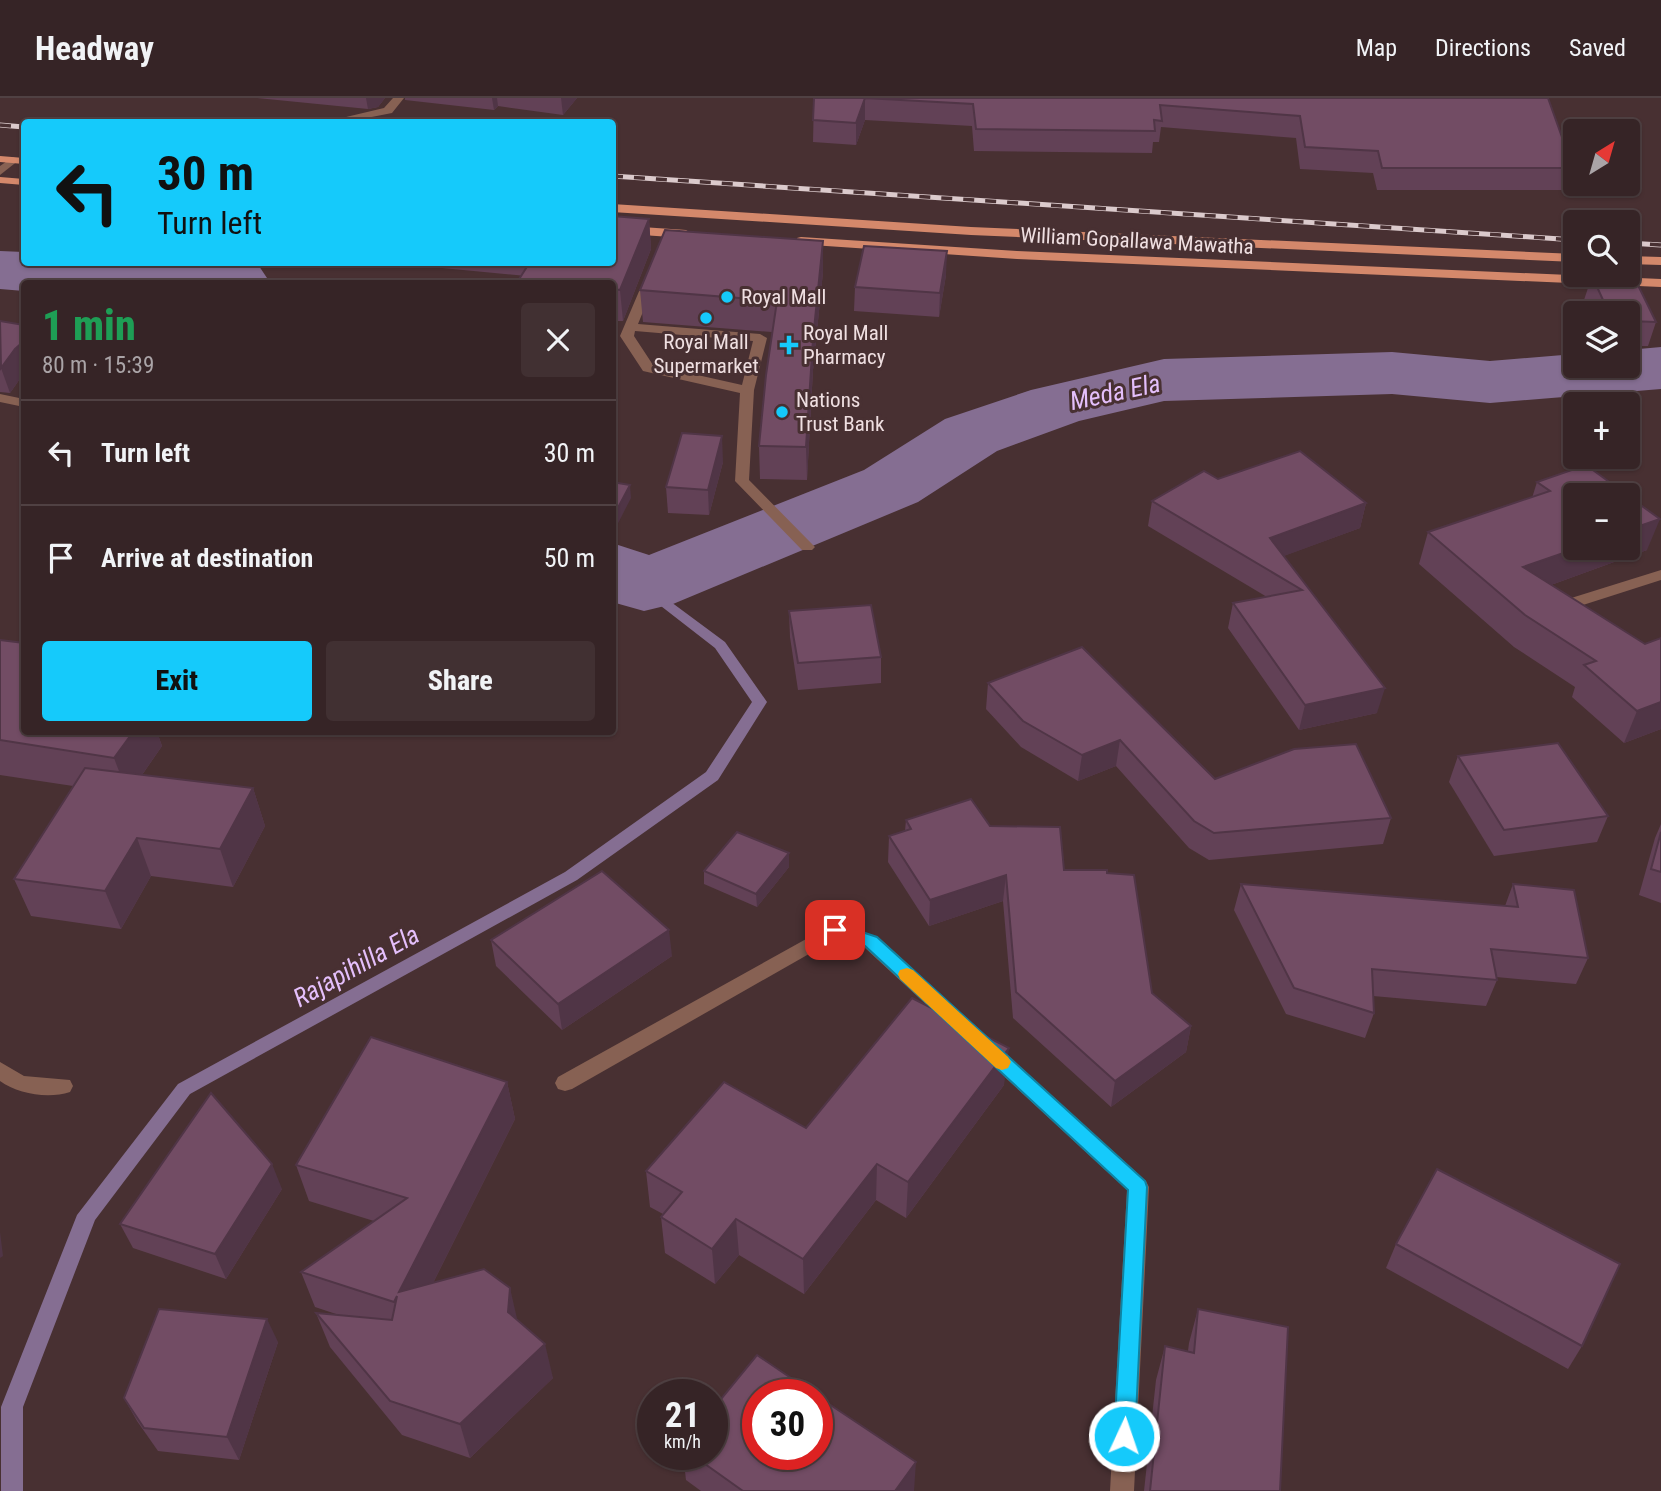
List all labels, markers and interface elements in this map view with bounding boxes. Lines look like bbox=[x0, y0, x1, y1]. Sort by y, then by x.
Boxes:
text: Headway bbox=[35, 29, 154, 68]
text: Map bbox=[1356, 34, 1397, 62]
text: Directions bbox=[1435, 34, 1531, 62]
text: Saved bbox=[1569, 34, 1626, 62]
north arrow bbox=[1563, 119, 1640, 196]
map controls bbox=[1563, 119, 1640, 560]
text: 30 m bbox=[157, 145, 254, 202]
icon: left bbox=[42, 147, 133, 238]
text: Turn left bbox=[157, 204, 262, 242]
button: search bbox=[1563, 210, 1640, 287]
street label: William Gopallawa Mawatha bbox=[1020, 223, 1254, 259]
place label: Royal Mall bbox=[741, 285, 826, 309]
marker: Royal Mall bbox=[719, 289, 735, 305]
text: 1 min bbox=[42, 301, 136, 350]
button: layers bbox=[1563, 301, 1640, 378]
button: close bbox=[521, 303, 595, 377]
marker: Royal Mall Supermarket bbox=[698, 310, 714, 326]
place label: Royal Mall Pharmacy bbox=[803, 321, 888, 369]
place label: Royal Mall Supermarket bbox=[653, 330, 759, 378]
marker: Royal Mall Pharmacy bbox=[781, 337, 797, 353]
text: 80 m · 15:39 bbox=[42, 352, 154, 379]
water label: Meda Ela bbox=[1067, 368, 1163, 416]
place label: Nations Trust Bank bbox=[796, 388, 885, 436]
button: + bbox=[1563, 392, 1640, 469]
marker: Nations Trust Bank bbox=[774, 404, 790, 420]
icon: left bbox=[42, 434, 80, 472]
text: Turn left bbox=[101, 438, 190, 468]
text: 30 m bbox=[544, 438, 595, 468]
button: − bbox=[1563, 483, 1640, 560]
icon: arrive bbox=[42, 539, 80, 577]
text: Arrive at destination bbox=[101, 543, 313, 573]
text: 50 m bbox=[544, 543, 595, 573]
button: Exit bbox=[42, 641, 312, 721]
button: Share bbox=[326, 641, 595, 721]
pin bbox=[805, 900, 865, 960]
icon: arrive bbox=[816, 911, 854, 949]
water label: Rajapihilla Ela bbox=[288, 919, 424, 1013]
speed limit sign: 30 bbox=[742, 1379, 833, 1470]
text: 21 bbox=[665, 1395, 700, 1436]
position arrow bbox=[1087, 1399, 1161, 1473]
text: km/h bbox=[664, 1431, 701, 1452]

